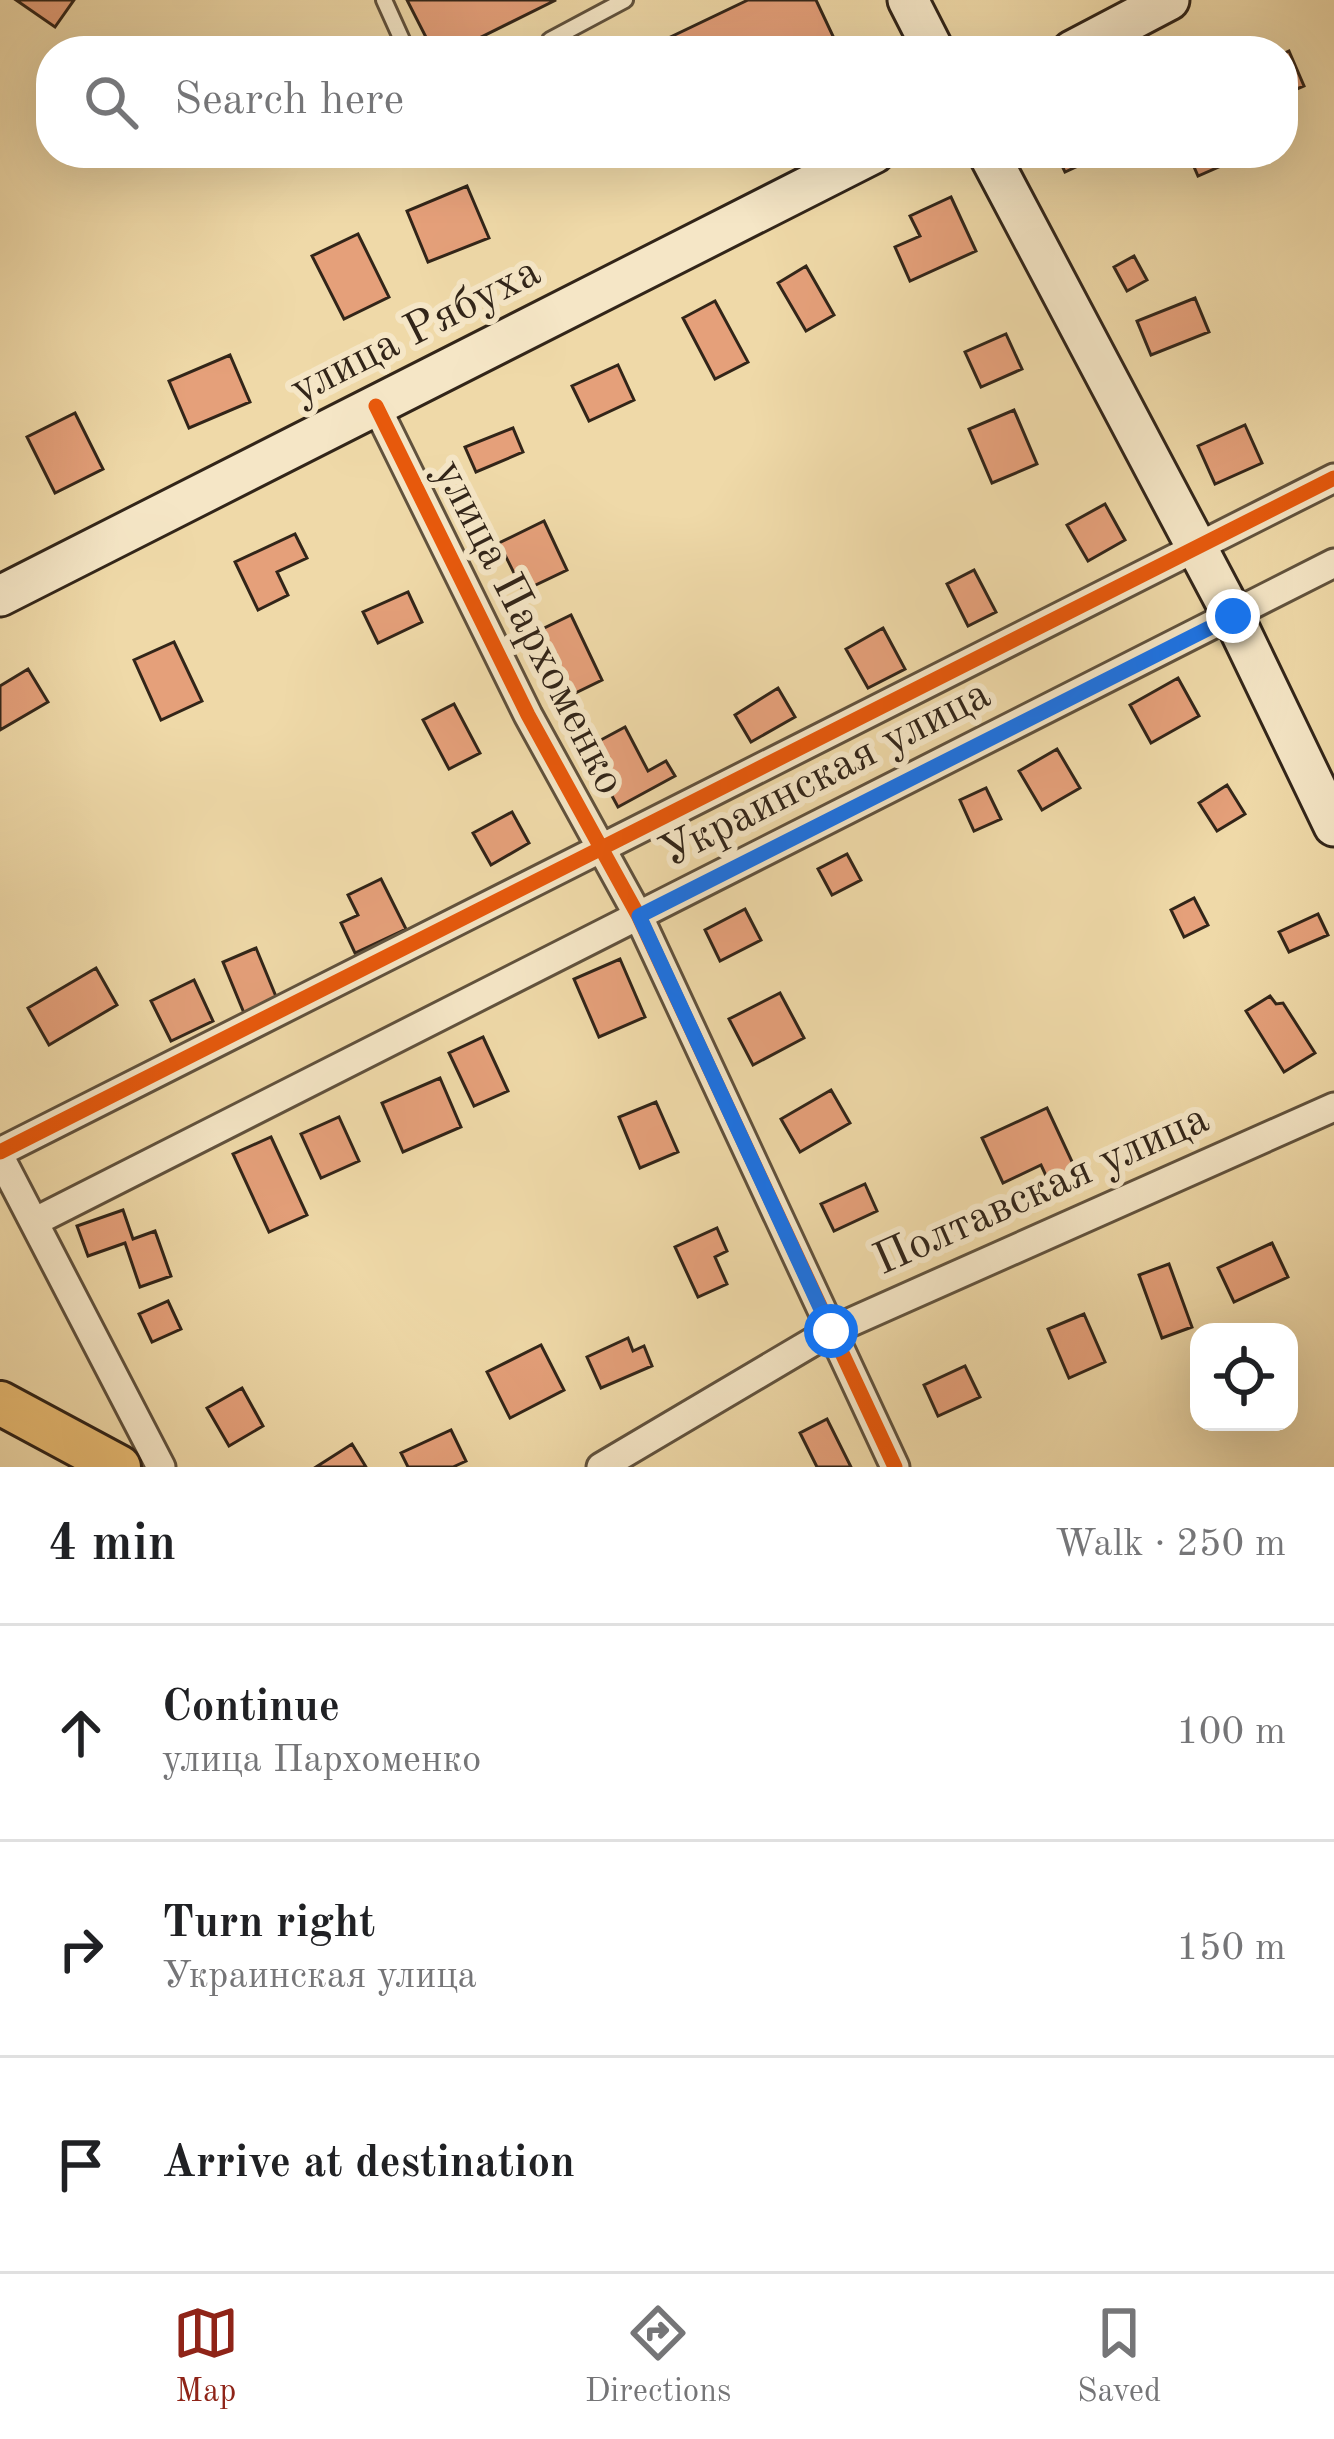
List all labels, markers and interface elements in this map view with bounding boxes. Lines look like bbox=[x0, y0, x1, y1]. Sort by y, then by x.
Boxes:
search box bbox=[36, 36, 1298, 168]
icon: search bbox=[78, 69, 144, 135]
text: Search here bbox=[174, 79, 404, 124]
street label: улица Рябуха bbox=[284, 250, 548, 414]
street label: улица Пархоменко bbox=[424, 454, 632, 802]
route end bbox=[1206, 589, 1260, 643]
street label: Украинская улица bbox=[654, 672, 998, 878]
street label: Полтавская улица bbox=[868, 1097, 1216, 1285]
route start bbox=[804, 1304, 858, 1358]
map controls bbox=[1190, 1323, 1298, 1431]
button: locate bbox=[1190, 1323, 1298, 1431]
text: 4 min bbox=[48, 1520, 176, 1571]
text: Walk · 250 m bbox=[1055, 1525, 1286, 1564]
text: Continue bbox=[162, 1686, 340, 1731]
icon: ahead bbox=[48, 1700, 114, 1766]
text: 100 m bbox=[1176, 1713, 1286, 1752]
text: улица Пархоменко bbox=[162, 1741, 481, 1780]
text: Turn right bbox=[162, 1902, 375, 1947]
icon: right bbox=[48, 1916, 114, 1982]
text: 150 m bbox=[1176, 1929, 1286, 1968]
text: Украинская улица bbox=[162, 1957, 477, 1996]
icon: arrive bbox=[48, 2132, 114, 2198]
text: Arrive at destination bbox=[162, 2142, 575, 2187]
tab: Map bbox=[173, 2300, 239, 2413]
tab: Directions bbox=[585, 2300, 731, 2413]
tab: Saved bbox=[1077, 2300, 1161, 2413]

